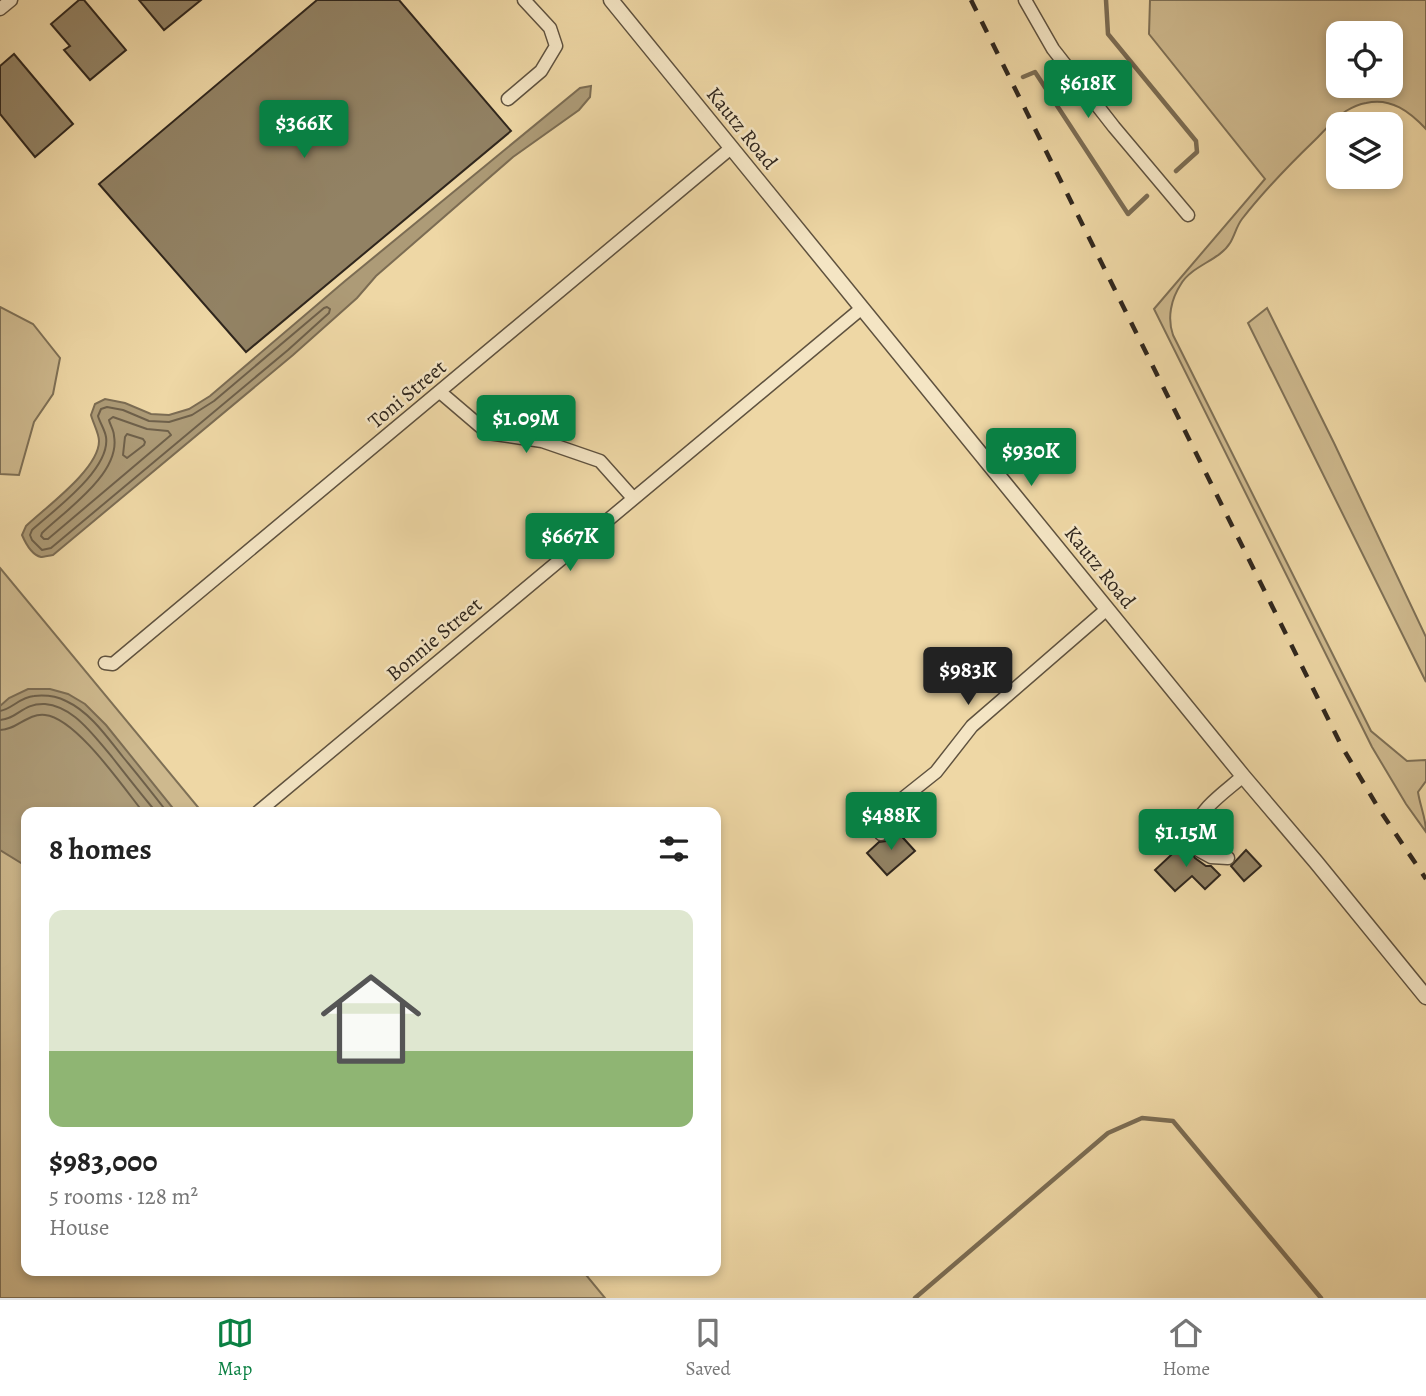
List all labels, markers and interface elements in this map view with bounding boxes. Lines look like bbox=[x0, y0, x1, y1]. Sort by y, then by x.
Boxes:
map controls bbox=[1326, 21, 1403, 189]
button: locate bbox=[1326, 21, 1403, 98]
pin: $618K bbox=[1039, 60, 1137, 120]
text: $618K bbox=[1060, 67, 1116, 98]
street label: Kautz Road bbox=[700, 81, 784, 176]
pin: $366K bbox=[255, 100, 353, 160]
text: $366K bbox=[275, 107, 333, 138]
button: layers bbox=[1326, 112, 1403, 189]
street label: Toni Street bbox=[362, 353, 452, 435]
pin: $1.09M bbox=[469, 396, 583, 455]
text: $1.09M bbox=[493, 402, 559, 433]
pin: $930K bbox=[982, 428, 1080, 488]
text: $930K bbox=[1002, 435, 1060, 466]
pin: $667K bbox=[521, 514, 619, 573]
text: $667K bbox=[541, 520, 599, 551]
street label: Kautz Road bbox=[1058, 520, 1142, 615]
street label: Bonnie Street bbox=[380, 591, 488, 687]
pin: $983K bbox=[919, 648, 1017, 707]
text: $983K bbox=[939, 654, 997, 685]
pin: $488K bbox=[842, 792, 940, 852]
text: $488K bbox=[862, 799, 920, 830]
pin: $1.15M bbox=[1129, 810, 1243, 869]
text: $1.15M bbox=[1155, 816, 1217, 847]
text: 8 homes bbox=[49, 829, 152, 869]
icon: filters bbox=[655, 830, 693, 868]
icon: home bbox=[308, 956, 434, 1082]
text: $983,000 bbox=[49, 1141, 158, 1181]
text: 5 rooms · 128 m² bbox=[49, 1181, 198, 1212]
text: House bbox=[49, 1212, 109, 1243]
tab: Map bbox=[216, 1314, 254, 1382]
tab: Saved bbox=[686, 1314, 731, 1382]
tab: Home bbox=[1162, 1314, 1210, 1382]

